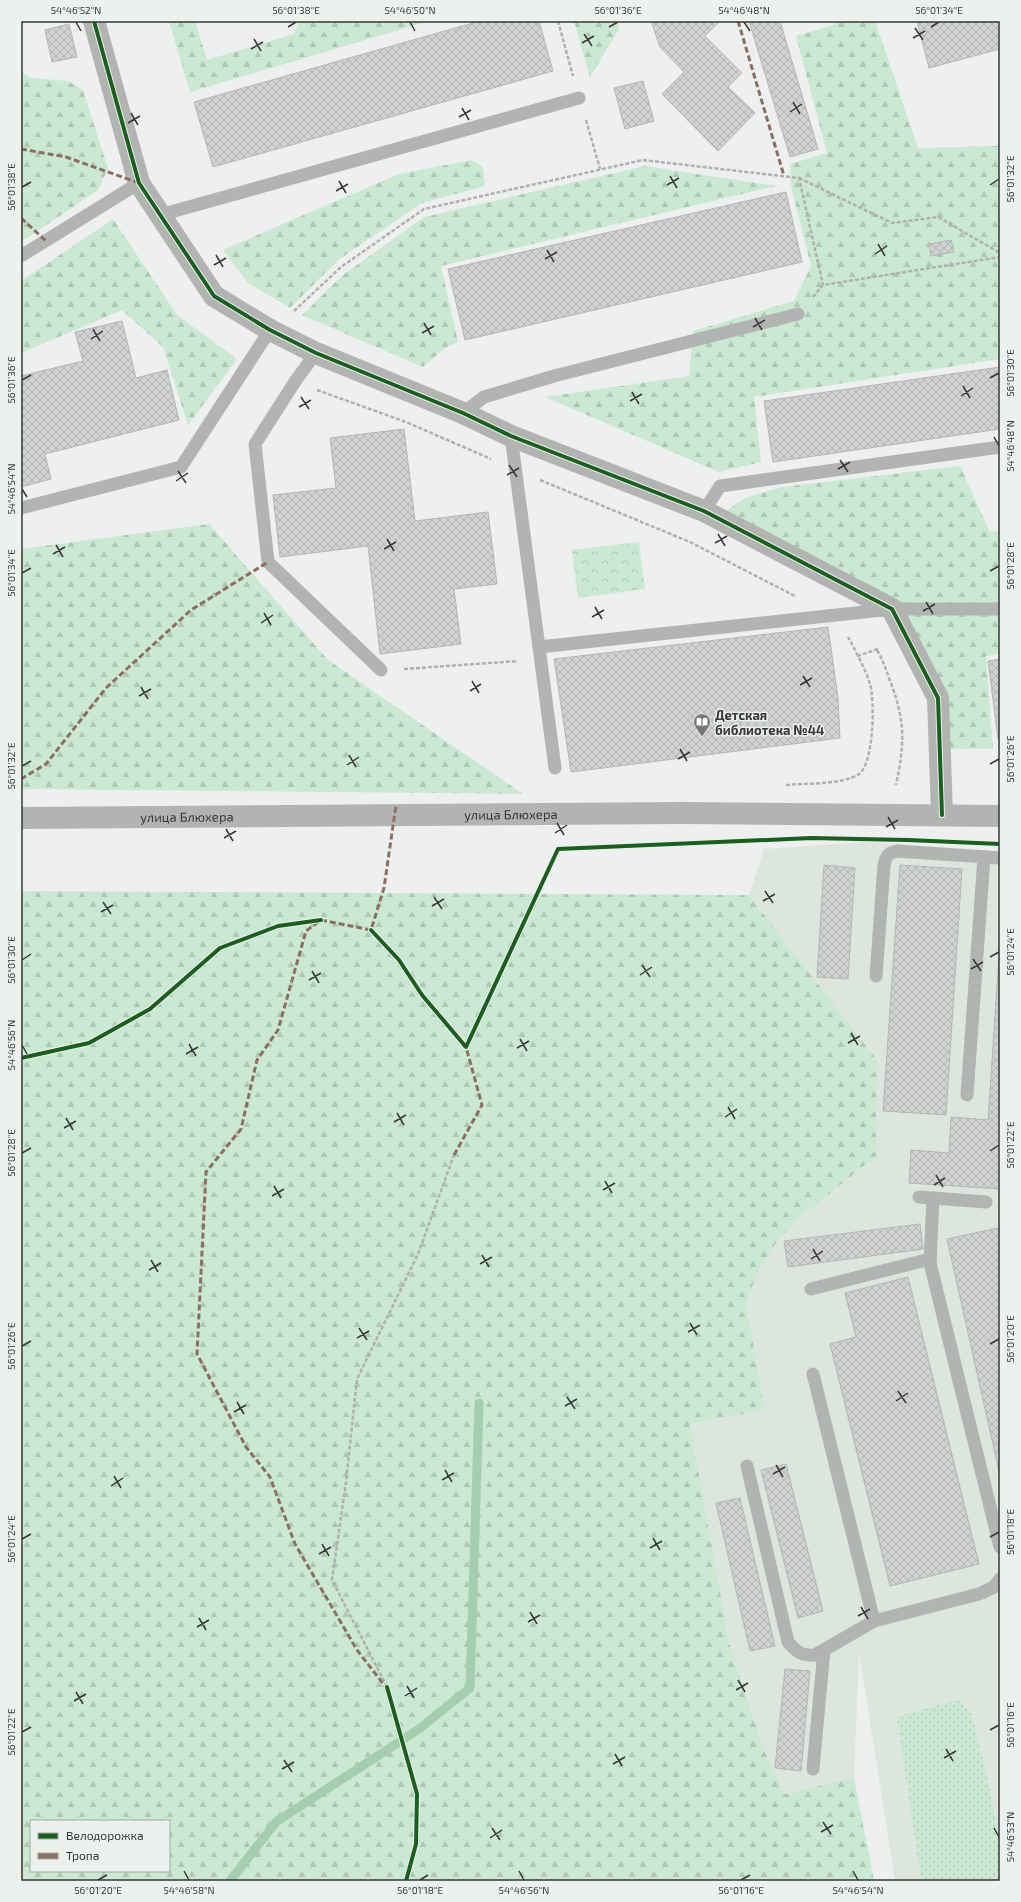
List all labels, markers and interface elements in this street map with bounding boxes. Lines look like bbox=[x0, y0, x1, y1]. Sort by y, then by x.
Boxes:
text: 54°46'52"N bbox=[51, 4, 101, 16]
text: 56°01'38"E bbox=[272, 4, 320, 16]
text: 54°46'50"N bbox=[384, 4, 436, 16]
text: 56°01'36"E bbox=[594, 4, 642, 16]
text: 54°46'48"N bbox=[718, 4, 770, 16]
text: 56°01'34"E bbox=[915, 4, 963, 16]
text: 56°01'32"E bbox=[1004, 155, 1016, 203]
text: 56°01'38"E bbox=[5, 163, 17, 211]
text: 56°01'30"E bbox=[1004, 349, 1016, 397]
text: 56°01'36"E bbox=[5, 356, 17, 404]
text: 54°46'48"N bbox=[1004, 420, 1016, 472]
text: 54°46'54"N bbox=[5, 463, 17, 515]
text: 56°01'28"E bbox=[1004, 542, 1016, 590]
text: 56°01'34"E bbox=[5, 549, 17, 597]
place label: Детская библиотека №44 bbox=[715, 707, 824, 738]
library icon: Детская библиотека №44 bbox=[692, 712, 712, 737]
text: 56°01'26"E bbox=[1004, 735, 1016, 783]
text: 56°01'32"E bbox=[5, 742, 17, 790]
street label: улица Блюхера bbox=[464, 806, 558, 823]
street label: улица Блюхера bbox=[140, 808, 234, 825]
text: 56°01'24"E bbox=[1004, 928, 1016, 976]
text: 56°01'30"E bbox=[5, 936, 17, 984]
text: 54°46'56"N bbox=[5, 1020, 17, 1070]
text: 56°01'22"E bbox=[1004, 1121, 1016, 1169]
text: 56°01'28"E bbox=[5, 1129, 17, 1177]
text: 56°01'20"E bbox=[1004, 1315, 1016, 1363]
text: 56°01'26"E bbox=[5, 1322, 17, 1370]
text: 56°01'18"E bbox=[1004, 1509, 1016, 1555]
text: 56°01'24"E bbox=[5, 1515, 17, 1563]
text: 56°01'16"E bbox=[1004, 1702, 1016, 1748]
text: 56°01'22"E bbox=[5, 1708, 17, 1756]
text: 54°46'53"N bbox=[1004, 1812, 1016, 1862]
legend bbox=[30, 1820, 170, 1872]
text: Велодорожка bbox=[66, 1828, 144, 1842]
text: Тропа bbox=[66, 1848, 99, 1862]
text: 56°01'20"E bbox=[74, 1884, 122, 1896]
text: 54°46'58"N bbox=[163, 1884, 215, 1896]
text: 56°01'18"E bbox=[397, 1884, 443, 1896]
text: 54°46'56"N bbox=[499, 1884, 549, 1896]
text: 56°01'16"E bbox=[718, 1884, 764, 1896]
text: 54°46'54"N bbox=[832, 1884, 884, 1896]

